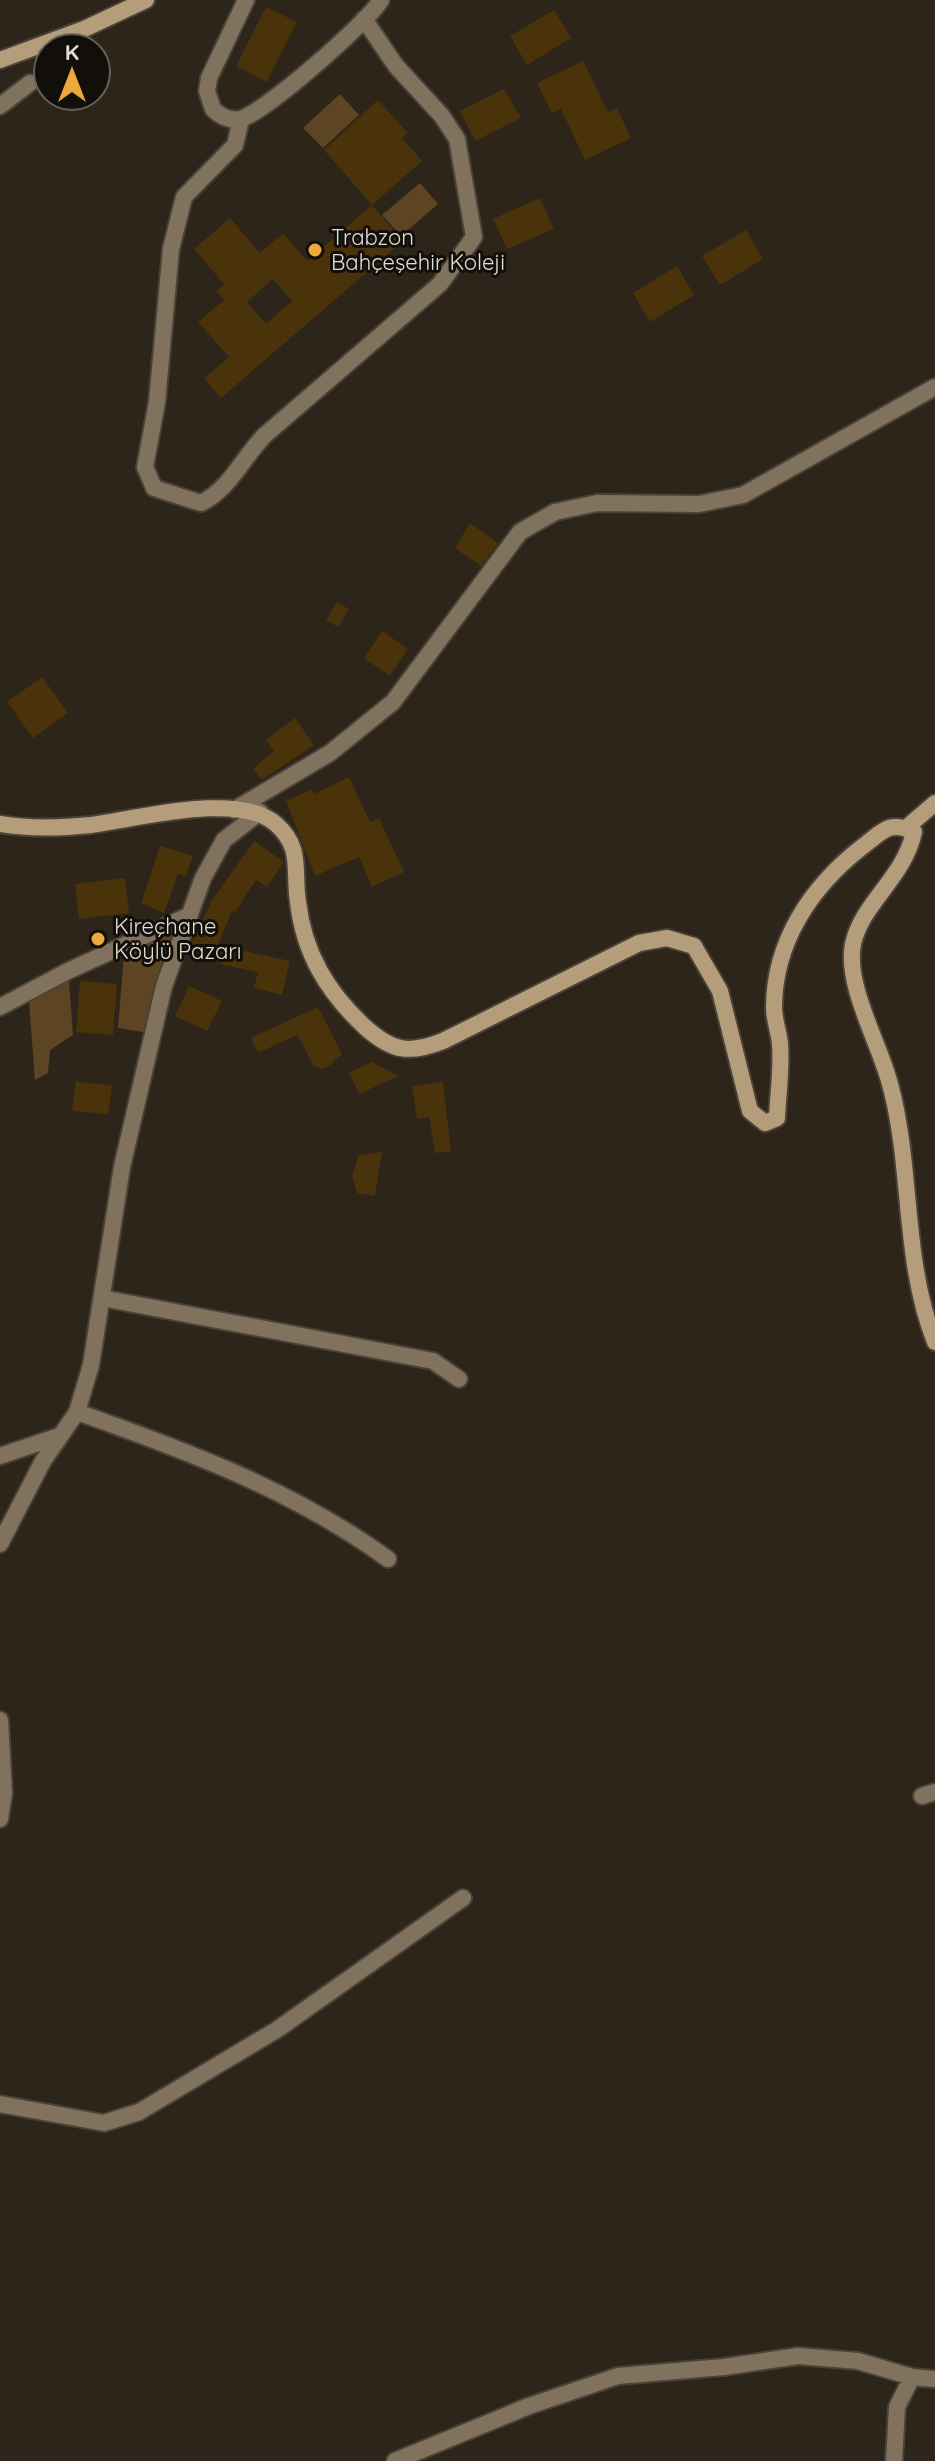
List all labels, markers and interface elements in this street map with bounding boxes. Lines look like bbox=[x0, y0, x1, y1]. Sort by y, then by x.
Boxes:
north arrow bbox=[32, 32, 112, 112]
text: K bbox=[65, 38, 79, 66]
place label: Trabzon Bahçeşehir Koleji bbox=[331, 223, 505, 276]
marker: Trabzon Bahçeşehir Koleji bbox=[306, 241, 324, 259]
place label: Kireçhane Köylü Pazarı bbox=[114, 912, 242, 965]
marker: Kireçhane Köylü Pazarı bbox=[89, 930, 107, 948]

